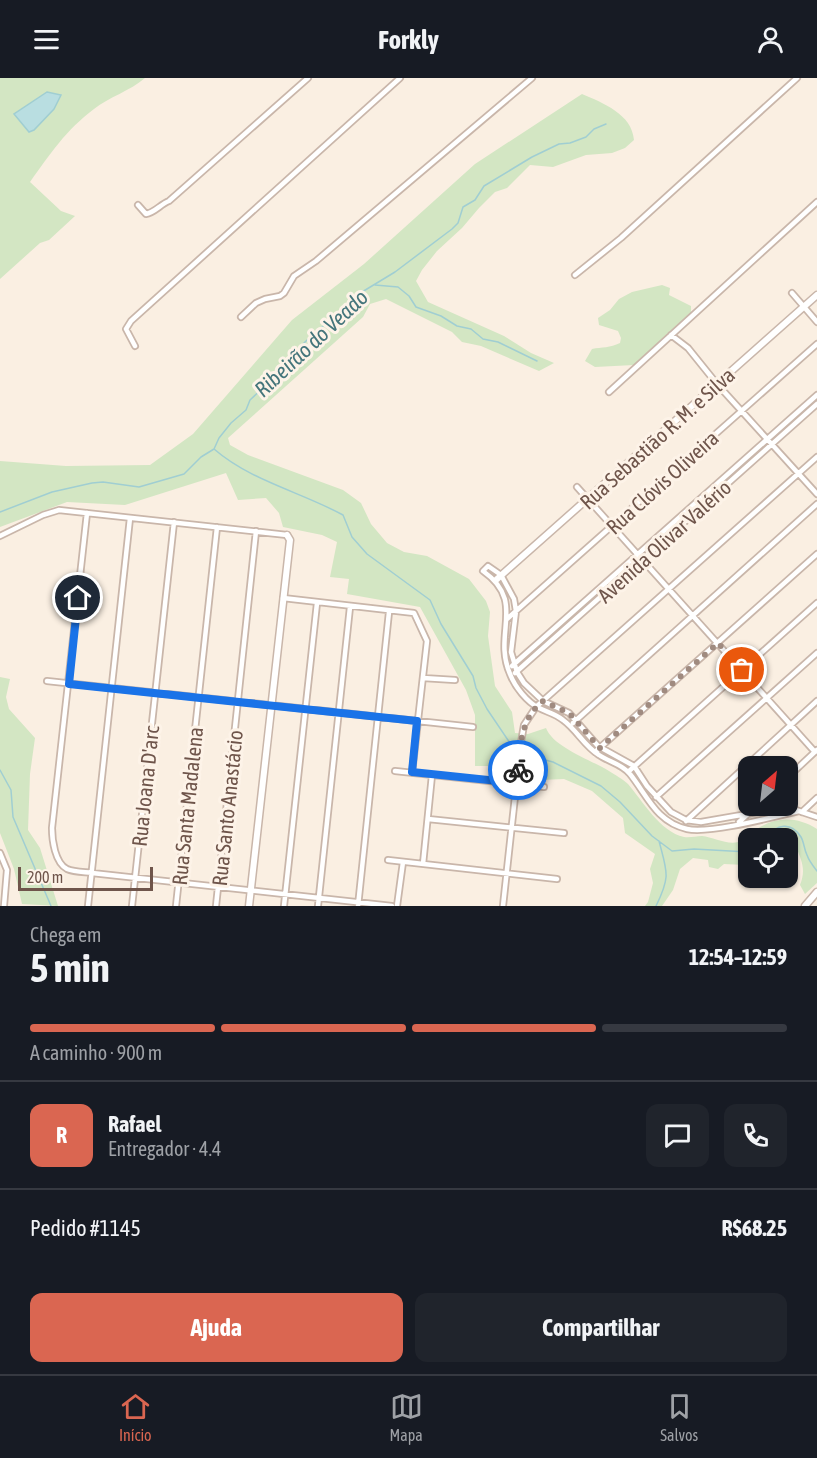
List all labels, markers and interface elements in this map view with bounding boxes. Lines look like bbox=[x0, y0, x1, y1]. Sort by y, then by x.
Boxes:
icon: menu bbox=[30, 23, 63, 56]
icon: person bbox=[754, 23, 787, 56]
text: Forkly bbox=[378, 24, 439, 55]
water label: Ribeirão do Veado bbox=[249, 284, 373, 402]
street label: Rua Sebastião R. M. e Silva bbox=[575, 362, 739, 514]
street label: Rua Clóvis Oliveira bbox=[601, 425, 723, 539]
street label: Avenida Olivar Valério bbox=[592, 475, 736, 607]
pin bbox=[52, 572, 103, 623]
icon: home bbox=[61, 581, 94, 614]
pin bbox=[716, 644, 767, 695]
icon: bag bbox=[725, 653, 758, 686]
street label: Rua Joana D'arc bbox=[127, 724, 163, 848]
street label: Rua Santa Madalena bbox=[167, 726, 207, 886]
street label: Rua Santo Anastácio bbox=[207, 729, 247, 887]
courier bbox=[488, 740, 548, 800]
icon: bike bbox=[502, 754, 535, 787]
north arrow bbox=[738, 756, 798, 816]
map controls bbox=[738, 756, 798, 888]
button: locate bbox=[738, 828, 798, 888]
scale bar bbox=[18, 864, 153, 892]
text: 200 m bbox=[27, 868, 63, 886]
text: Chega em bbox=[30, 923, 102, 946]
text: 12:54–12:59 bbox=[689, 944, 787, 970]
text: 5 min bbox=[30, 946, 110, 990]
text: A caminho · 900 m bbox=[30, 1041, 162, 1064]
button: chat bbox=[646, 1104, 709, 1167]
button: phone bbox=[724, 1104, 787, 1167]
text: Rafael bbox=[108, 1111, 161, 1137]
text: R bbox=[56, 1122, 67, 1148]
text: Entregador · 4.4 bbox=[108, 1137, 221, 1160]
text: Pedido #1145 bbox=[30, 1215, 141, 1241]
text: R$68.25 bbox=[721, 1215, 787, 1241]
button: Ajuda bbox=[30, 1293, 403, 1362]
button: Compartilhar bbox=[415, 1293, 787, 1362]
tab: Início bbox=[119, 1390, 152, 1444]
tab: Mapa bbox=[389, 1390, 423, 1444]
tab: Salvos bbox=[660, 1390, 698, 1444]

